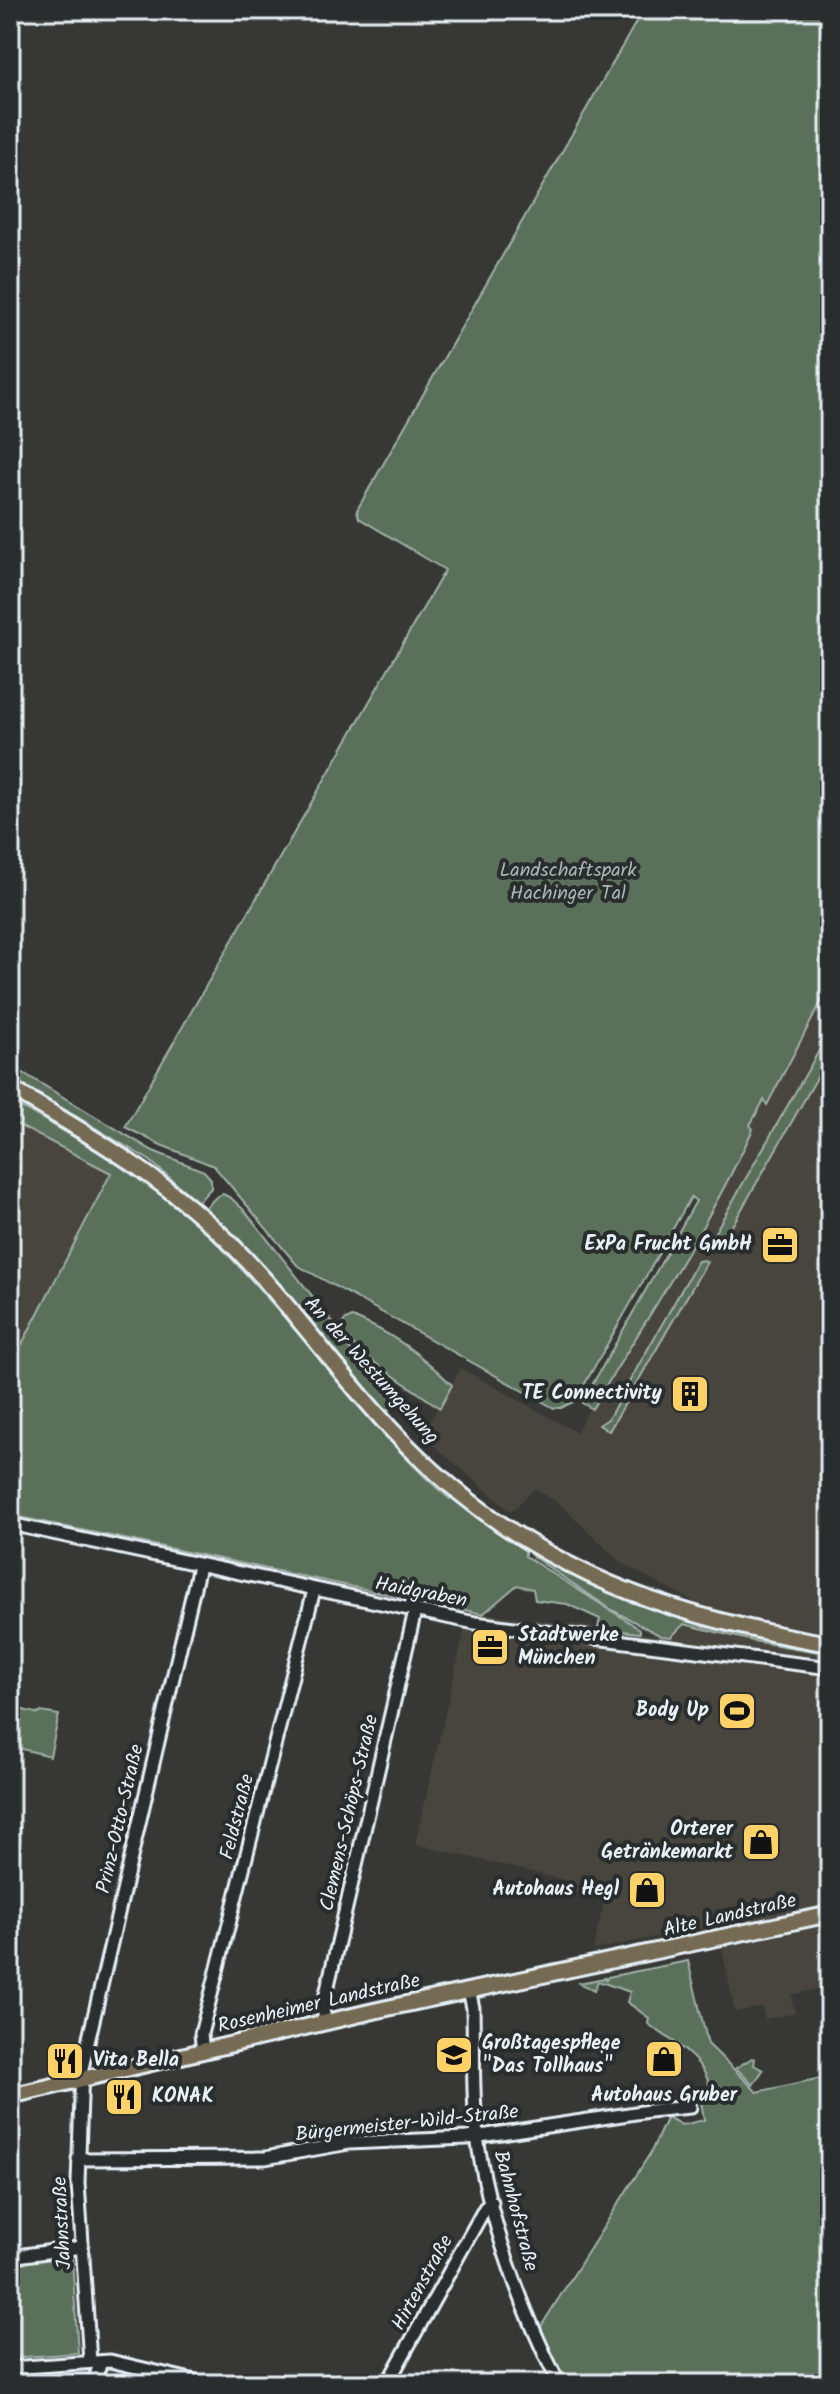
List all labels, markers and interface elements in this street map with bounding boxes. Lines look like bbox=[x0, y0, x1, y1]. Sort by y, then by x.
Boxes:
park label: Landschaftspark Hachinger Tal bbox=[499, 855, 637, 910]
office icon: ExPa Frucht GmbH bbox=[759, 1224, 801, 1266]
place label: ExPa Frucht GmbH bbox=[584, 1229, 752, 1261]
street label: An der Westumgehung bbox=[296, 1290, 446, 1452]
building icon: TE Connectivity bbox=[669, 1373, 711, 1415]
place label: TE Connectivity bbox=[522, 1378, 663, 1410]
street label: Haidgraben bbox=[372, 1568, 470, 1618]
place label: Stadtwerke München bbox=[518, 1620, 619, 1675]
office icon: Stadtwerke München bbox=[469, 1626, 511, 1668]
sports icon: Body Up bbox=[716, 1690, 758, 1732]
place label: Body Up bbox=[636, 1695, 709, 1727]
street label: Clemens-Schöps-Straße bbox=[312, 1712, 388, 1914]
street label: Prinz-Otto-Straße bbox=[88, 1741, 154, 1897]
street label: Feldstraße bbox=[212, 1771, 264, 1863]
place label: Orterer Getränkemarkt bbox=[601, 1814, 734, 1869]
shop icon: Orterer Getränkemarkt bbox=[740, 1821, 782, 1863]
shop icon: Autohaus Hegl bbox=[626, 1869, 668, 1911]
place label: Autohaus Hegl bbox=[493, 1874, 620, 1906]
street label: Alte Landstraße bbox=[660, 1885, 800, 1947]
street label: Rosenheimer Landstraße bbox=[215, 1965, 423, 2043]
place label: Großtagespflege "Das Tollhaus" bbox=[482, 2028, 621, 2083]
school or university icon: Großtagespflege "Das Tollhaus" bbox=[433, 2034, 475, 2076]
shop icon: Autohaus Gruber bbox=[643, 2038, 685, 2080]
restaurant icon: Vita Bella bbox=[44, 2040, 86, 2082]
place label: Vita Bella bbox=[93, 2045, 179, 2077]
restaurant icon: KONAK bbox=[103, 2076, 145, 2118]
place label: Autohaus Gruber bbox=[591, 2080, 738, 2112]
place label: KONAK bbox=[152, 2081, 214, 2113]
street label: Bürgermeister-Wild-Straße bbox=[294, 2096, 520, 2152]
street label: Bahnhofstraße bbox=[484, 2147, 546, 2275]
street label: Jahnstraße bbox=[45, 2176, 81, 2270]
street label: Hirtenstraße bbox=[384, 2229, 462, 2337]

